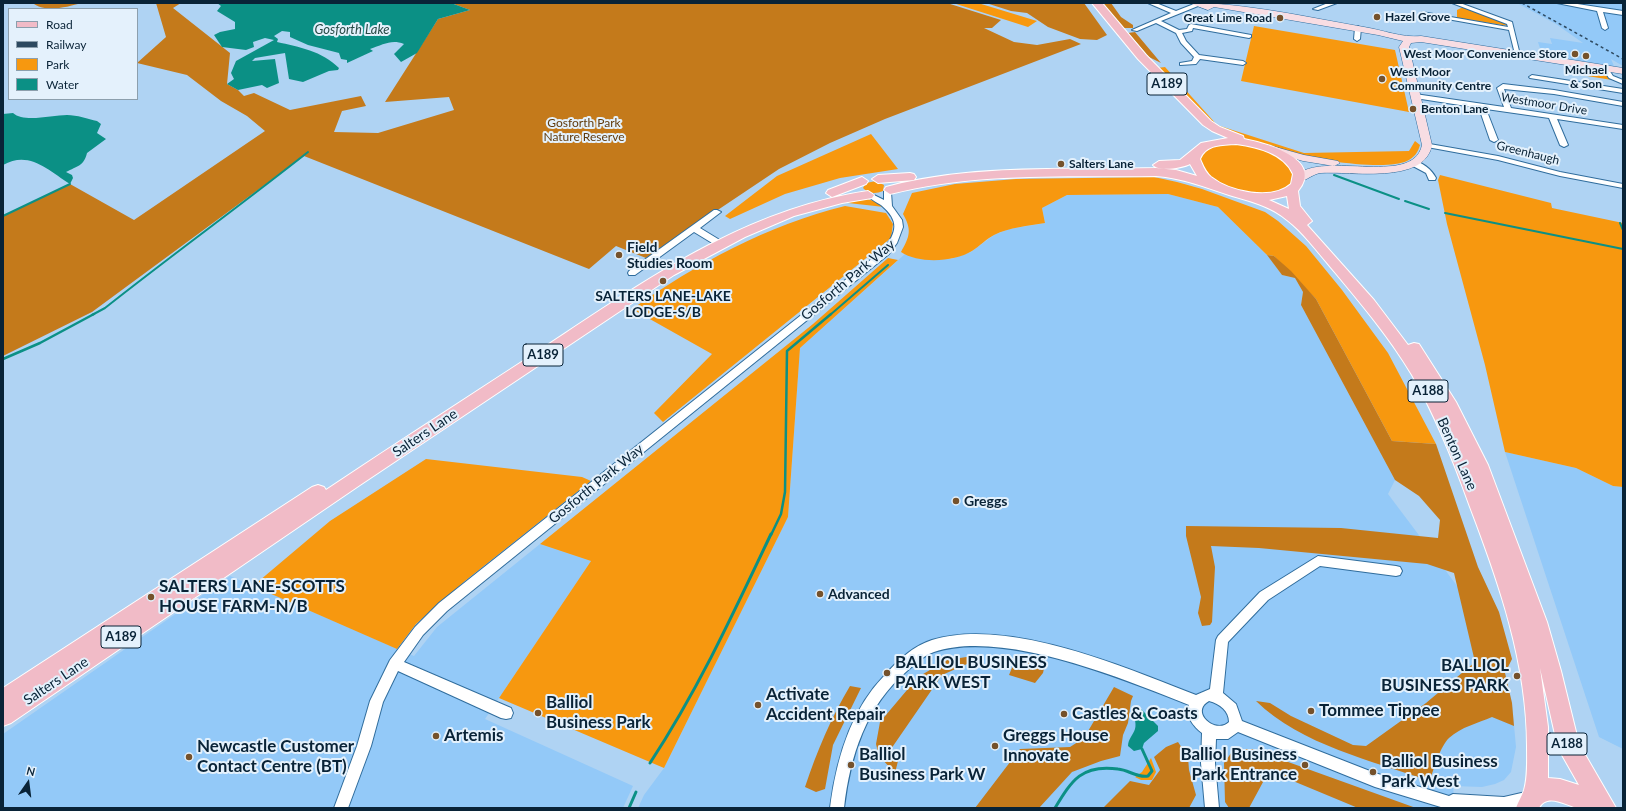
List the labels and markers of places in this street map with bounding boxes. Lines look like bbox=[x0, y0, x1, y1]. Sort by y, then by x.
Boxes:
place label: Hazel Grove bbox=[1385, 10, 1450, 24]
place label: Great Lime Road bbox=[1184, 11, 1272, 25]
marker: Hazel Grove bbox=[1372, 12, 1382, 22]
marker: Great Lime Road bbox=[1275, 13, 1285, 23]
place label: West Moor Convenience Store bbox=[1404, 47, 1567, 61]
marker: West Moor Convenience Store bbox=[1570, 49, 1580, 59]
marker: Michael & Son bbox=[1581, 51, 1591, 61]
place label: Michael & Son bbox=[1565, 63, 1607, 91]
place label: West Moor Community Centre bbox=[1390, 65, 1491, 93]
marker: West Moor Community Centre bbox=[1377, 74, 1387, 84]
place label: Benton Lane bbox=[1421, 102, 1488, 116]
marker: Benton Lane bbox=[1408, 104, 1418, 114]
place label: Salters Lane bbox=[1069, 157, 1134, 171]
marker: Salters Lane bbox=[1056, 159, 1066, 169]
place label: Field Studies Room bbox=[627, 239, 712, 272]
marker: Field Studies Room bbox=[614, 250, 624, 260]
marker: SALTERS LANE-LAKE LODGE-S/B bbox=[658, 276, 668, 286]
place label: SALTERS LANE-LAKE LODGE-S/B bbox=[595, 288, 731, 320]
place label: Greggs bbox=[964, 493, 1007, 509]
marker: Greggs bbox=[951, 496, 961, 506]
place label: SALTERS LANE-SCOTTS HOUSE FARM-N/B bbox=[159, 577, 345, 617]
place label: Advanced bbox=[828, 586, 890, 602]
marker: Advanced bbox=[815, 589, 825, 599]
marker: SALTERS LANE-SCOTTS HOUSE FARM-N/B bbox=[146, 592, 156, 602]
place label: BALLIOL BUSINESS PARK WEST bbox=[895, 653, 1047, 693]
place label: BALLIOL BUSINESS PARK bbox=[1381, 656, 1509, 696]
marker: BALLIOL BUSINESS PARK WEST bbox=[882, 668, 892, 678]
marker: BALLIOL BUSINESS PARK bbox=[1512, 671, 1522, 681]
place label: Activate Accident Repair bbox=[766, 685, 885, 725]
place label: Balliol Business Park bbox=[546, 693, 650, 733]
marker: Activate Accident Repair bbox=[753, 700, 763, 710]
place label: Tommee Tippee bbox=[1319, 701, 1440, 721]
place label: Castles & Coasts bbox=[1072, 704, 1198, 724]
marker: Tommee Tippee bbox=[1306, 706, 1316, 716]
marker: Balliol Business Park bbox=[533, 708, 543, 718]
marker: Castles & Coasts bbox=[1059, 709, 1069, 719]
place label: Artemis bbox=[444, 726, 503, 746]
place label: Greggs House Innovate bbox=[1003, 726, 1109, 766]
marker: Artemis bbox=[431, 731, 441, 741]
place label: Newcastle Customer Contact Centre (BT) bbox=[197, 737, 354, 777]
marker: Greggs House Innovate bbox=[990, 741, 1000, 751]
place label: Balliol Business Park W bbox=[859, 745, 985, 785]
place label: Balliol Business Park Entrance bbox=[1180, 745, 1297, 785]
marker: Newcastle Customer Contact Centre (BT) bbox=[184, 752, 194, 762]
place label: Balliol Business Park West bbox=[1381, 752, 1498, 792]
marker: Balliol Business Park W bbox=[846, 760, 856, 770]
marker: Balliol Business Park Entrance bbox=[1300, 760, 1310, 770]
marker: Balliol Business Park West bbox=[1368, 767, 1378, 777]

